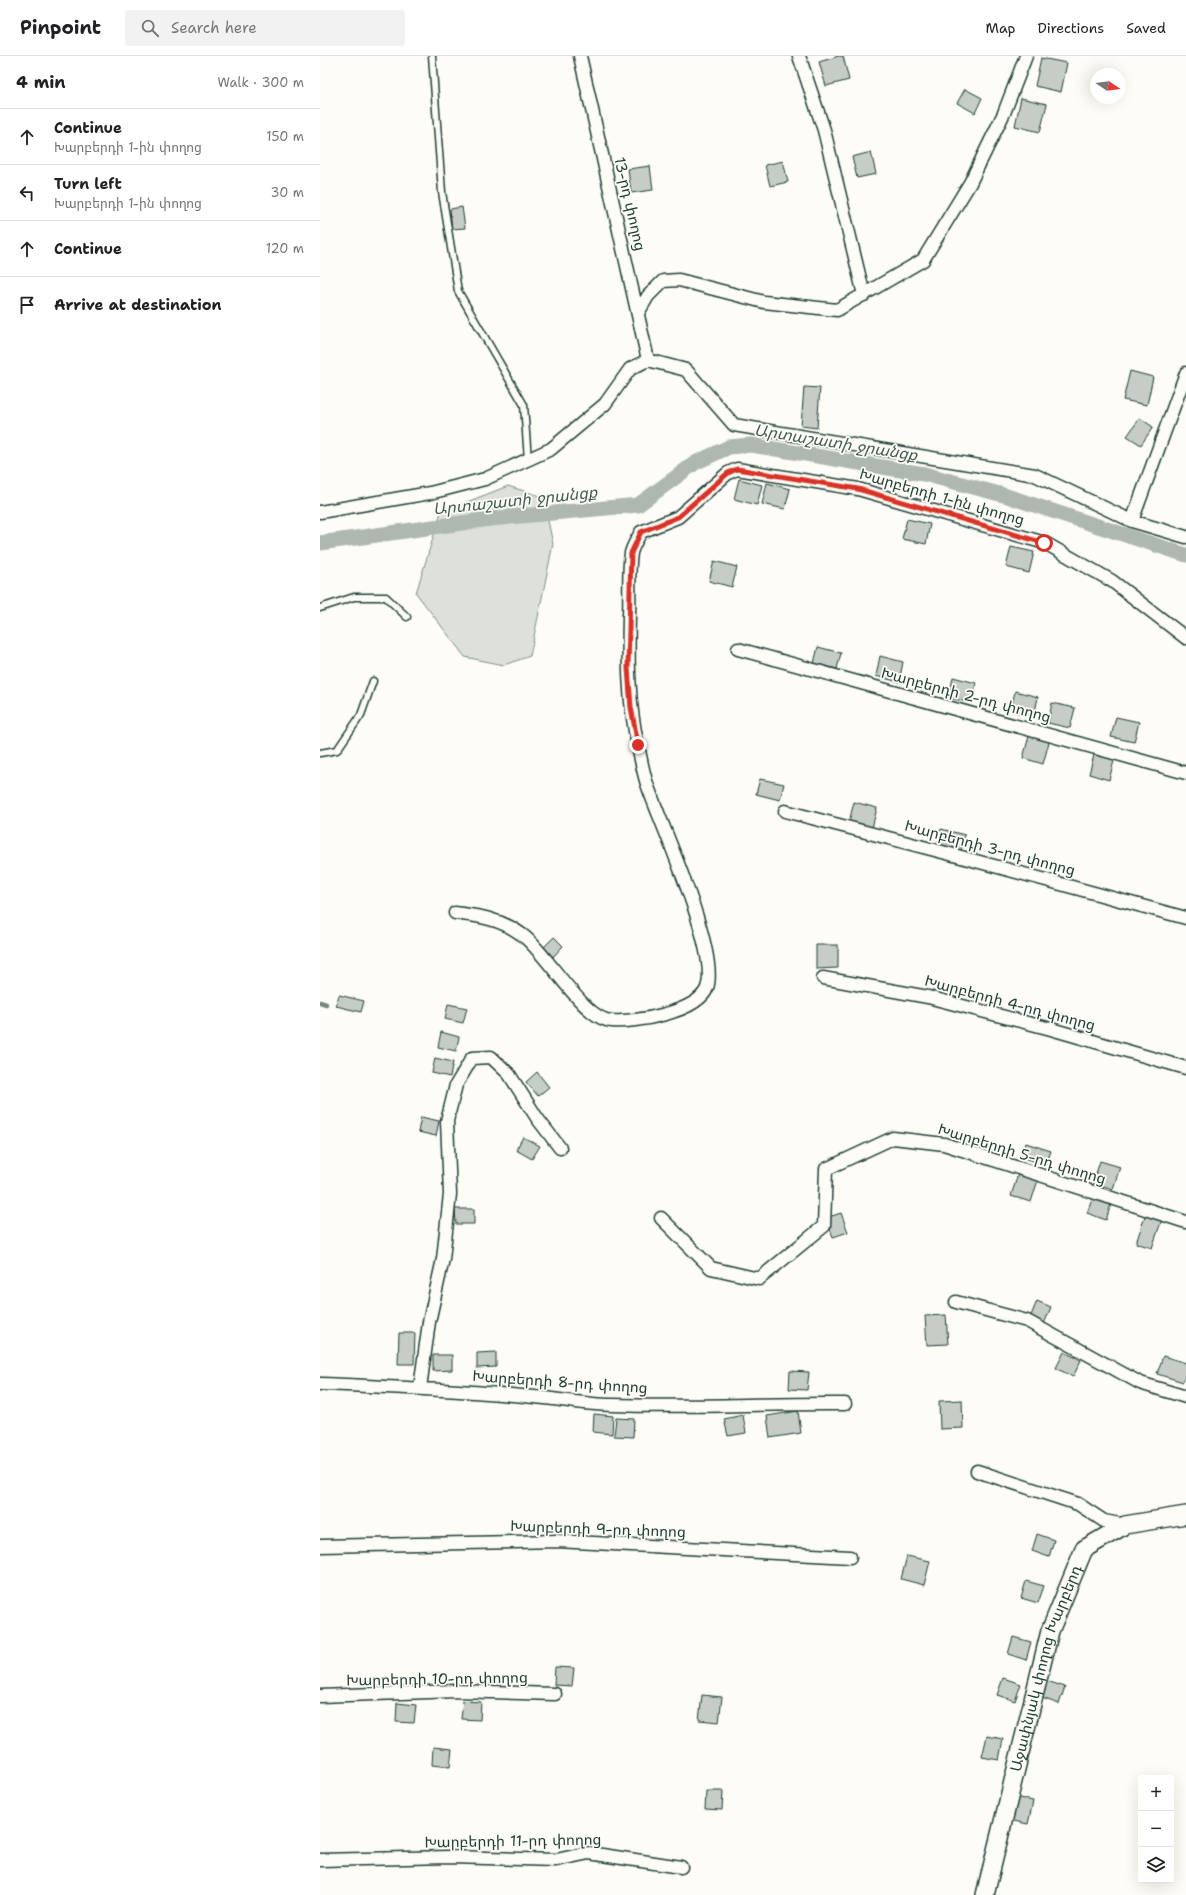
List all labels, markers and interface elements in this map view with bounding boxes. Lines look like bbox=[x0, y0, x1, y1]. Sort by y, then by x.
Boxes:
search box bbox=[125, 10, 405, 46]
text: Pinpoint bbox=[20, 15, 101, 40]
icon: search bbox=[139, 17, 161, 39]
text: Search here bbox=[171, 18, 257, 38]
text: Map bbox=[986, 19, 1016, 37]
text: Directions bbox=[1038, 19, 1104, 37]
text: Saved bbox=[1126, 19, 1166, 37]
north arrow bbox=[1090, 68, 1126, 104]
text: 4 min bbox=[16, 71, 66, 93]
text: Walk · 300 m bbox=[217, 74, 304, 91]
text: Continue bbox=[54, 118, 122, 138]
icon: ahead bbox=[16, 126, 38, 148]
text: 150 m bbox=[266, 128, 304, 145]
text: Խարբերդի 1-ին փողոց bbox=[54, 139, 202, 156]
street label: 13-րդ փողոց bbox=[609, 155, 651, 253]
text: Turn left bbox=[54, 174, 122, 194]
icon: left bbox=[16, 182, 38, 204]
text: 30 m bbox=[270, 184, 304, 201]
text: Խարբերդի 1-ին փողոց bbox=[54, 195, 202, 212]
icon: ahead bbox=[16, 238, 38, 260]
text: Continue bbox=[54, 239, 122, 259]
text: 120 m bbox=[266, 240, 304, 257]
icon: arrive bbox=[16, 294, 38, 316]
text: Arrive at destination bbox=[54, 295, 222, 315]
water label: Արտաշատի ջրանցք bbox=[753, 419, 920, 466]
street label: Խարբերդի 1-ին փողոց bbox=[857, 464, 1027, 530]
water label: Արտաշատի ջրանցք bbox=[432, 481, 600, 520]
route start bbox=[1035, 534, 1053, 552]
street label: Խարբերդի 2-րդ փողոց bbox=[879, 663, 1053, 727]
route end bbox=[629, 736, 647, 754]
street label: Խարբերդի 3-րդ փողոց bbox=[903, 816, 1077, 880]
street label: Խարբերդի 4-րդ փողոց bbox=[922, 971, 1098, 1035]
street label: Խարբերդի 5-րդ փողոց bbox=[936, 1119, 1108, 1189]
street label: Խարբերդի 8-րդ փողոց bbox=[472, 1366, 648, 1398]
street label: Խարբերդի 9-րդ փողոց bbox=[510, 1516, 686, 1542]
street label: Աջափնյակ փողոց Խարբերդ bbox=[1006, 1562, 1086, 1774]
street label: Խարբերդի 10-րդ փողոց bbox=[346, 1667, 528, 1691]
map controls bbox=[1138, 1775, 1174, 1883]
button: + bbox=[1138, 1775, 1174, 1811]
button: − bbox=[1138, 1811, 1174, 1847]
street label: Խարբերդի 11-րդ փողոց bbox=[424, 1829, 602, 1853]
button: layers bbox=[1138, 1847, 1174, 1883]

